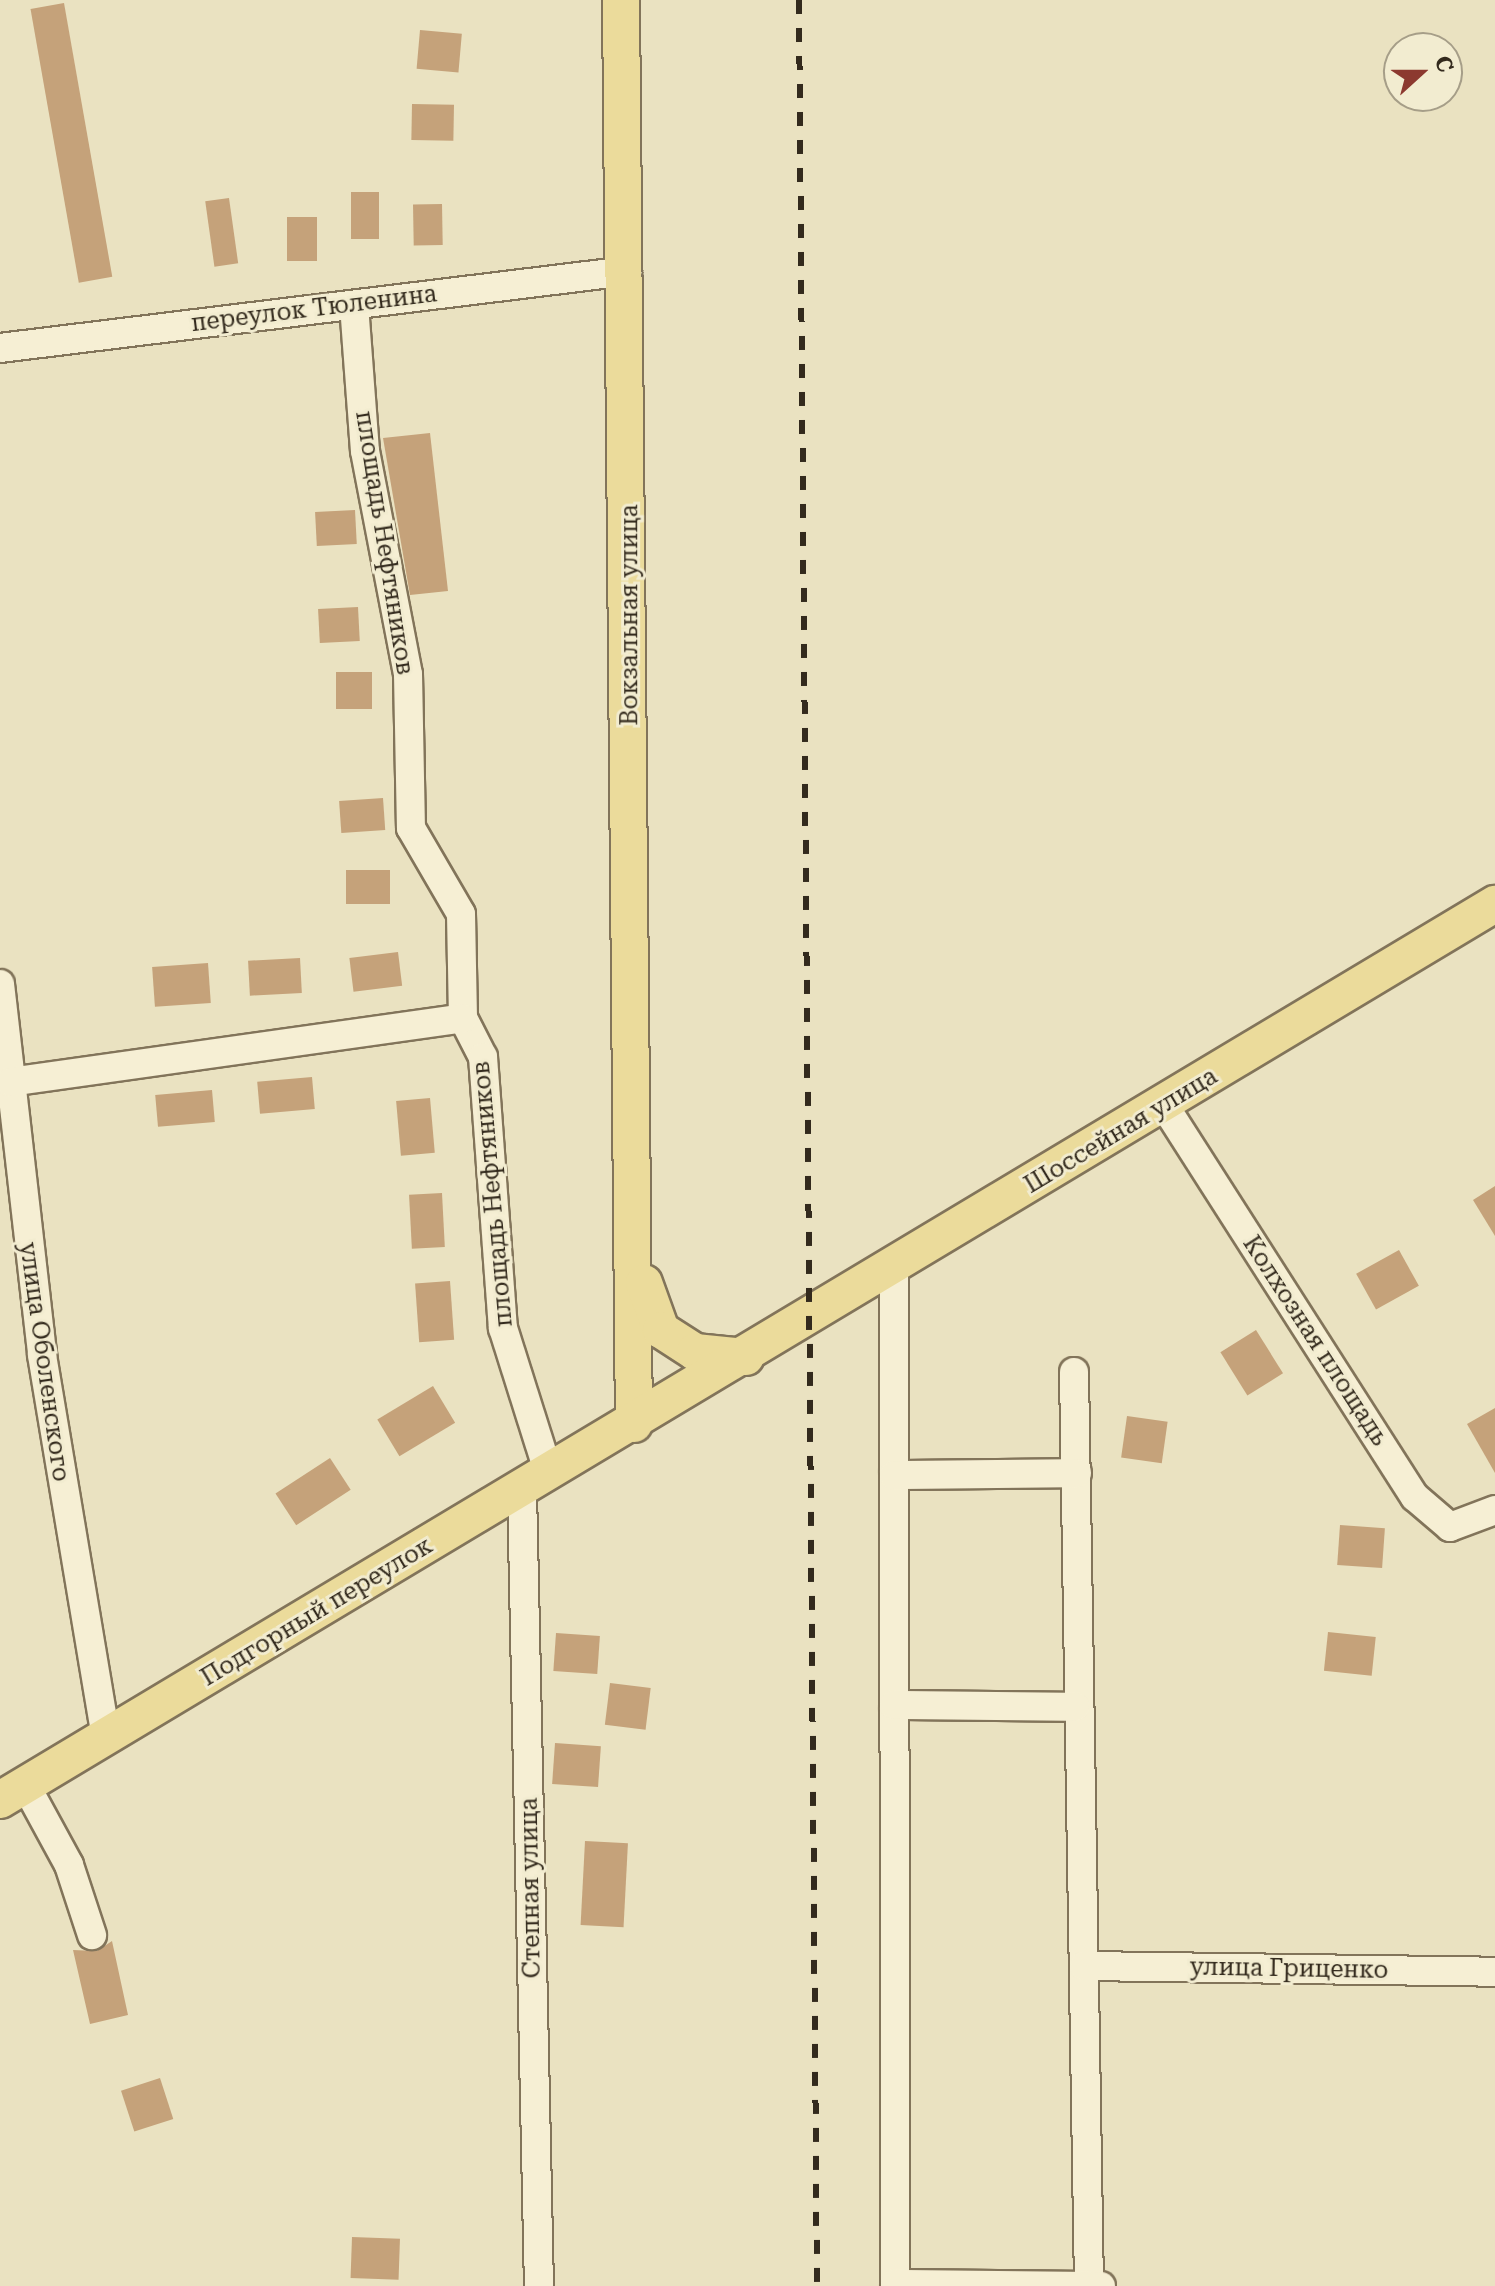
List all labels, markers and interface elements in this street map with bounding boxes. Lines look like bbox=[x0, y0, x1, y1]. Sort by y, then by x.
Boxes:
north arrow bbox=[1383, 32, 1463, 112]
text: С bbox=[1430, 52, 1458, 76]
street label: переулок Тюленина bbox=[190, 280, 438, 338]
street label: площадь Нефтяников bbox=[349, 409, 419, 677]
street label: Вокзальная улица bbox=[616, 504, 644, 726]
street label: площадь Нефтяников bbox=[467, 1060, 519, 1328]
street label: Шоссейная улица bbox=[1019, 1062, 1223, 1200]
street label: Колхозная площадь bbox=[1236, 1231, 1394, 1451]
street label: улица Оболенского bbox=[13, 1241, 75, 1483]
street label: Подгорный переулок bbox=[196, 1531, 438, 1693]
street label: Степная улица bbox=[515, 1797, 547, 1979]
street label: улица Гриценко bbox=[1190, 1953, 1388, 1985]

